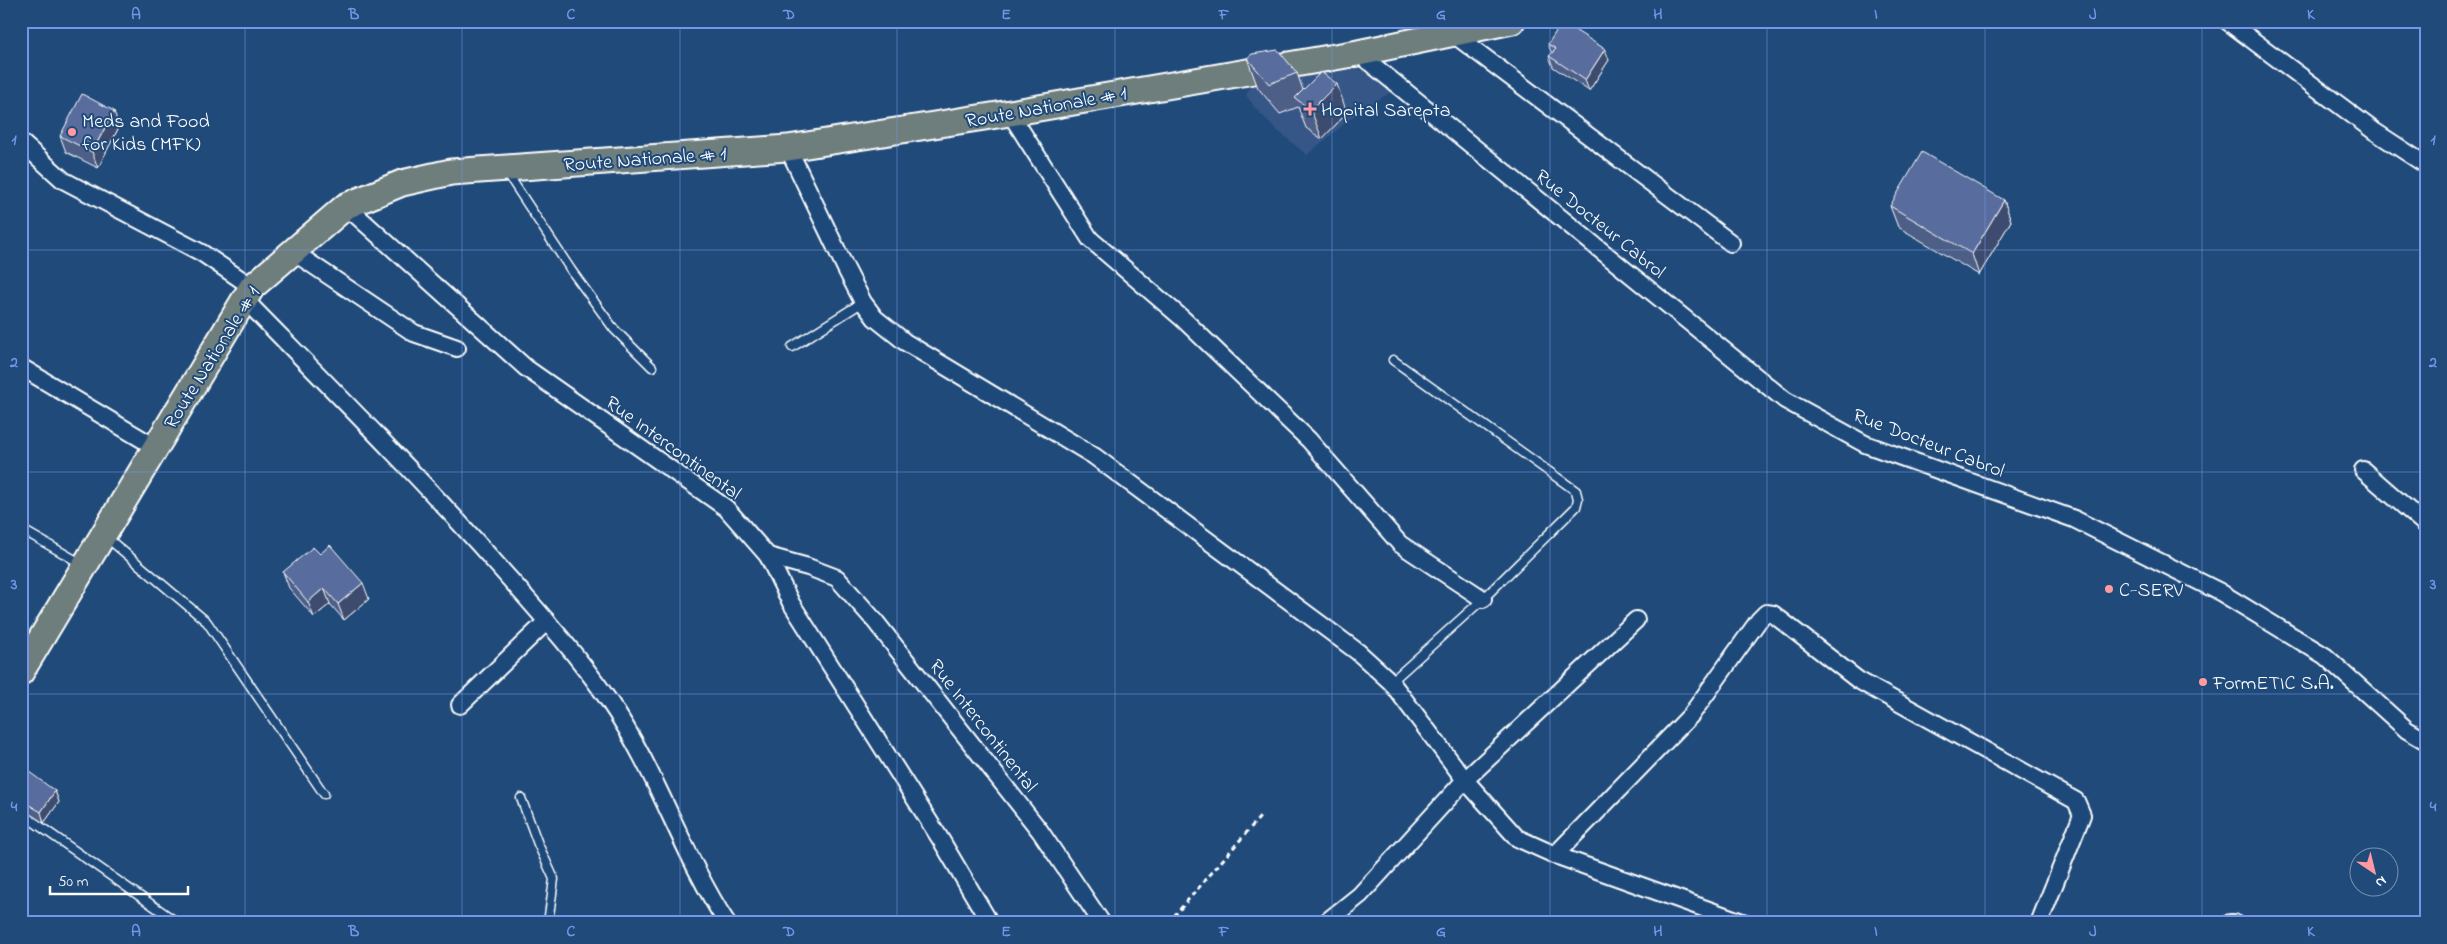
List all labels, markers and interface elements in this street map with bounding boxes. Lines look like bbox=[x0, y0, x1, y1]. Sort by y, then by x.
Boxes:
text: A bbox=[131, 3, 141, 27]
text: B bbox=[348, 3, 360, 27]
text: C bbox=[567, 3, 576, 27]
text: D bbox=[782, 3, 795, 27]
text: E bbox=[1001, 3, 1011, 27]
text: F bbox=[1218, 3, 1230, 27]
text: G bbox=[1436, 3, 1446, 27]
text: H bbox=[1653, 3, 1663, 27]
text: I bbox=[1874, 3, 1878, 27]
text: J bbox=[2089, 3, 2097, 27]
text: K bbox=[2307, 3, 2316, 27]
street label: Route Nationale # 1 bbox=[964, 80, 1129, 137]
place label: Hopital Sarepta bbox=[1321, 97, 1451, 126]
marker: Hopital Sarepta bbox=[1303, 102, 1317, 116]
place label: Meds and Food for Kids (MFK) bbox=[82, 108, 210, 160]
marker: Meds and Food for Kids (MFK) bbox=[66, 126, 78, 138]
text: 1 bbox=[11, 128, 17, 152]
text: 1 bbox=[2430, 128, 2436, 152]
street label: Route Nationale # 1 bbox=[563, 140, 728, 181]
street label: Rue Docteur Cabrol bbox=[1528, 163, 1671, 287]
street label: Route Nationale # 1 bbox=[158, 281, 269, 435]
text: 2 bbox=[9, 351, 18, 375]
text: 2 bbox=[2428, 351, 2437, 375]
street label: Rue Intercontinental bbox=[599, 390, 747, 508]
street label: Rue Docteur Cabrol bbox=[1848, 402, 2008, 487]
text: 3 bbox=[10, 573, 18, 597]
text: 3 bbox=[2429, 573, 2437, 597]
place label: C-SERV bbox=[2119, 577, 2184, 606]
marker: C-SERV bbox=[2103, 583, 2115, 595]
street label: Rue Intercontinental bbox=[921, 654, 1043, 799]
place label: FormETIC S.A. bbox=[2212, 670, 2334, 699]
marker: FormETIC S.A. bbox=[2197, 676, 2209, 688]
text: 4 bbox=[10, 795, 18, 819]
text: 4 bbox=[2429, 795, 2437, 819]
north arrow bbox=[2350, 846, 2400, 896]
scale bar bbox=[50, 864, 188, 896]
text: N bbox=[2371, 870, 2390, 893]
text: 50 m bbox=[58, 871, 89, 893]
text: A bbox=[131, 920, 141, 944]
text: B bbox=[348, 920, 360, 944]
text: C bbox=[567, 920, 576, 944]
text: D bbox=[782, 920, 795, 944]
text: E bbox=[1001, 920, 1011, 944]
text: F bbox=[1218, 920, 1230, 944]
text: G bbox=[1436, 920, 1446, 944]
text: H bbox=[1653, 920, 1663, 944]
text: I bbox=[1874, 920, 1878, 944]
text: J bbox=[2089, 920, 2097, 944]
text: K bbox=[2307, 920, 2316, 944]

